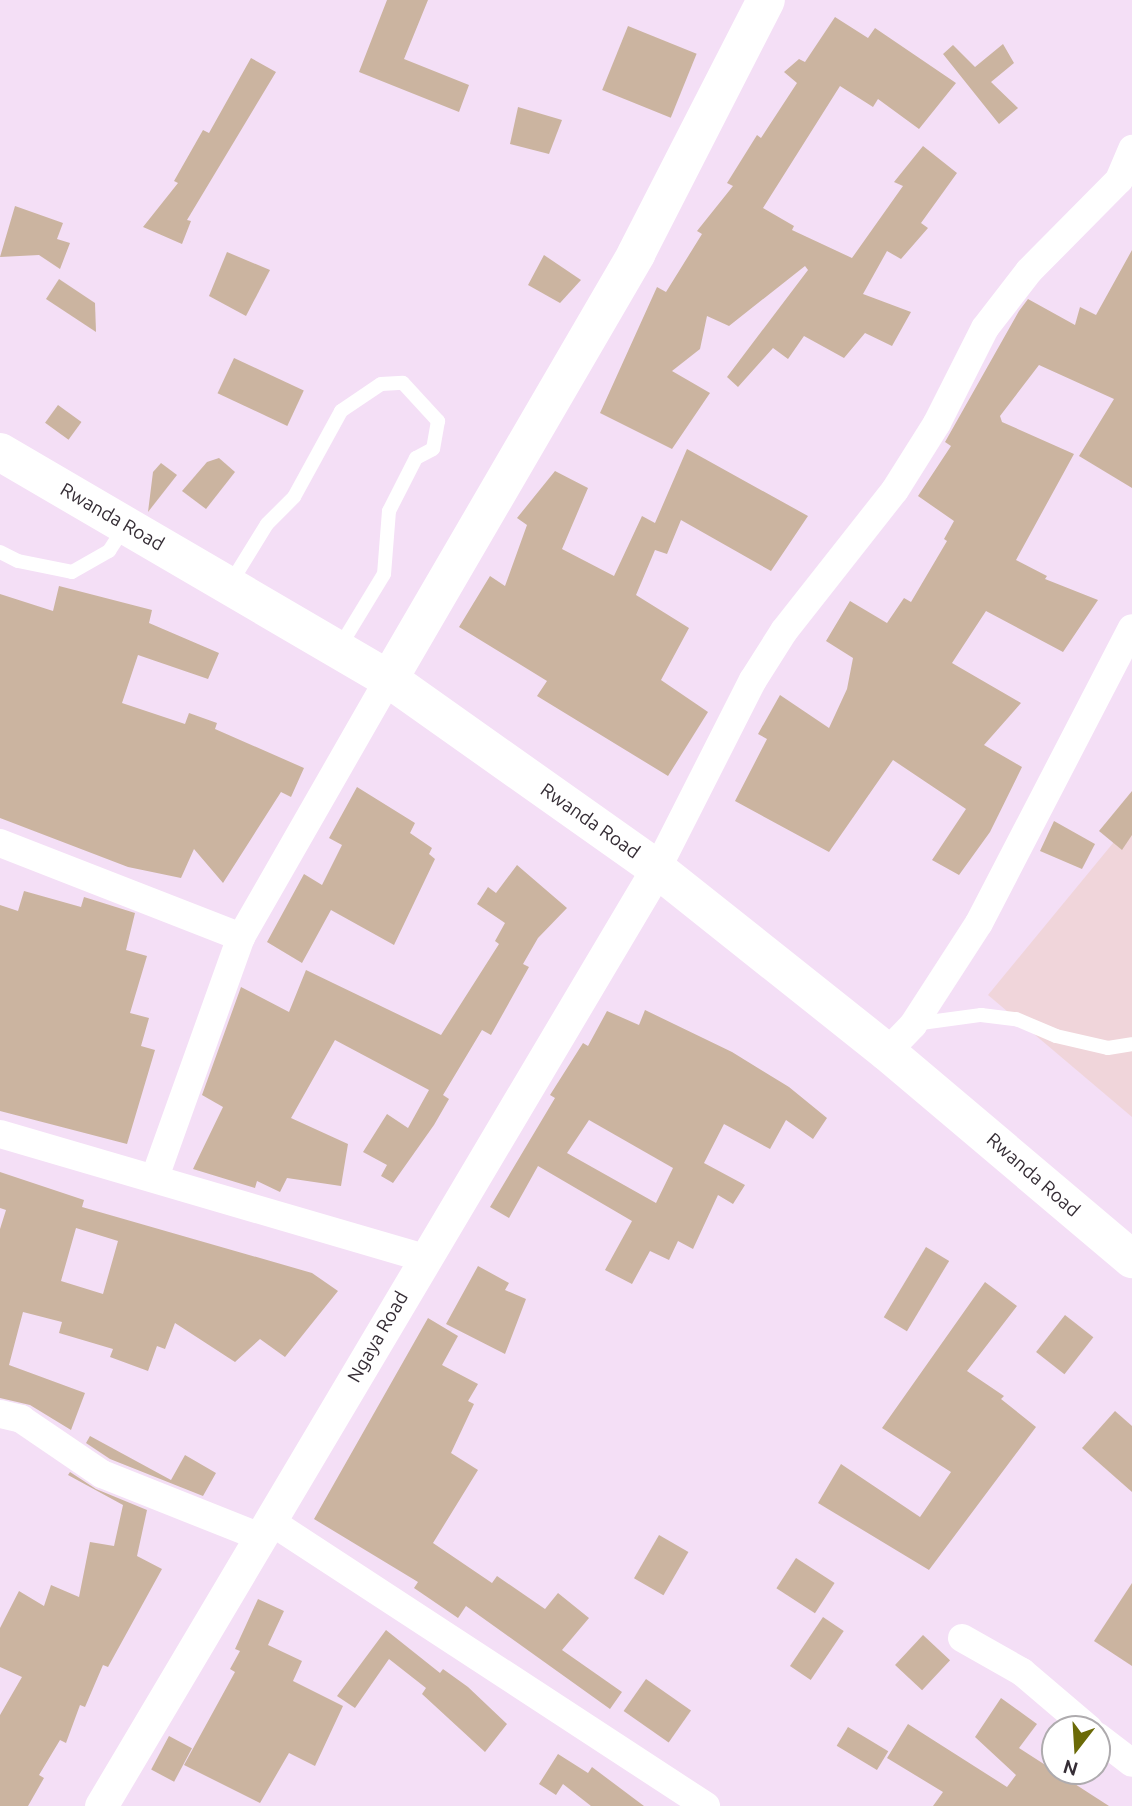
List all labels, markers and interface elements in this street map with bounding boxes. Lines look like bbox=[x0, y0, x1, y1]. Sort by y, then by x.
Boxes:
street label: Rwanda Road bbox=[56, 478, 168, 556]
street label: Rwanda Road bbox=[536, 778, 644, 864]
street label: Rwanda Road bbox=[982, 1128, 1084, 1222]
street label: Ngaya Road bbox=[343, 1287, 413, 1387]
north arrow bbox=[1041, 1715, 1111, 1785]
text: N bbox=[1060, 1756, 1080, 1781]

